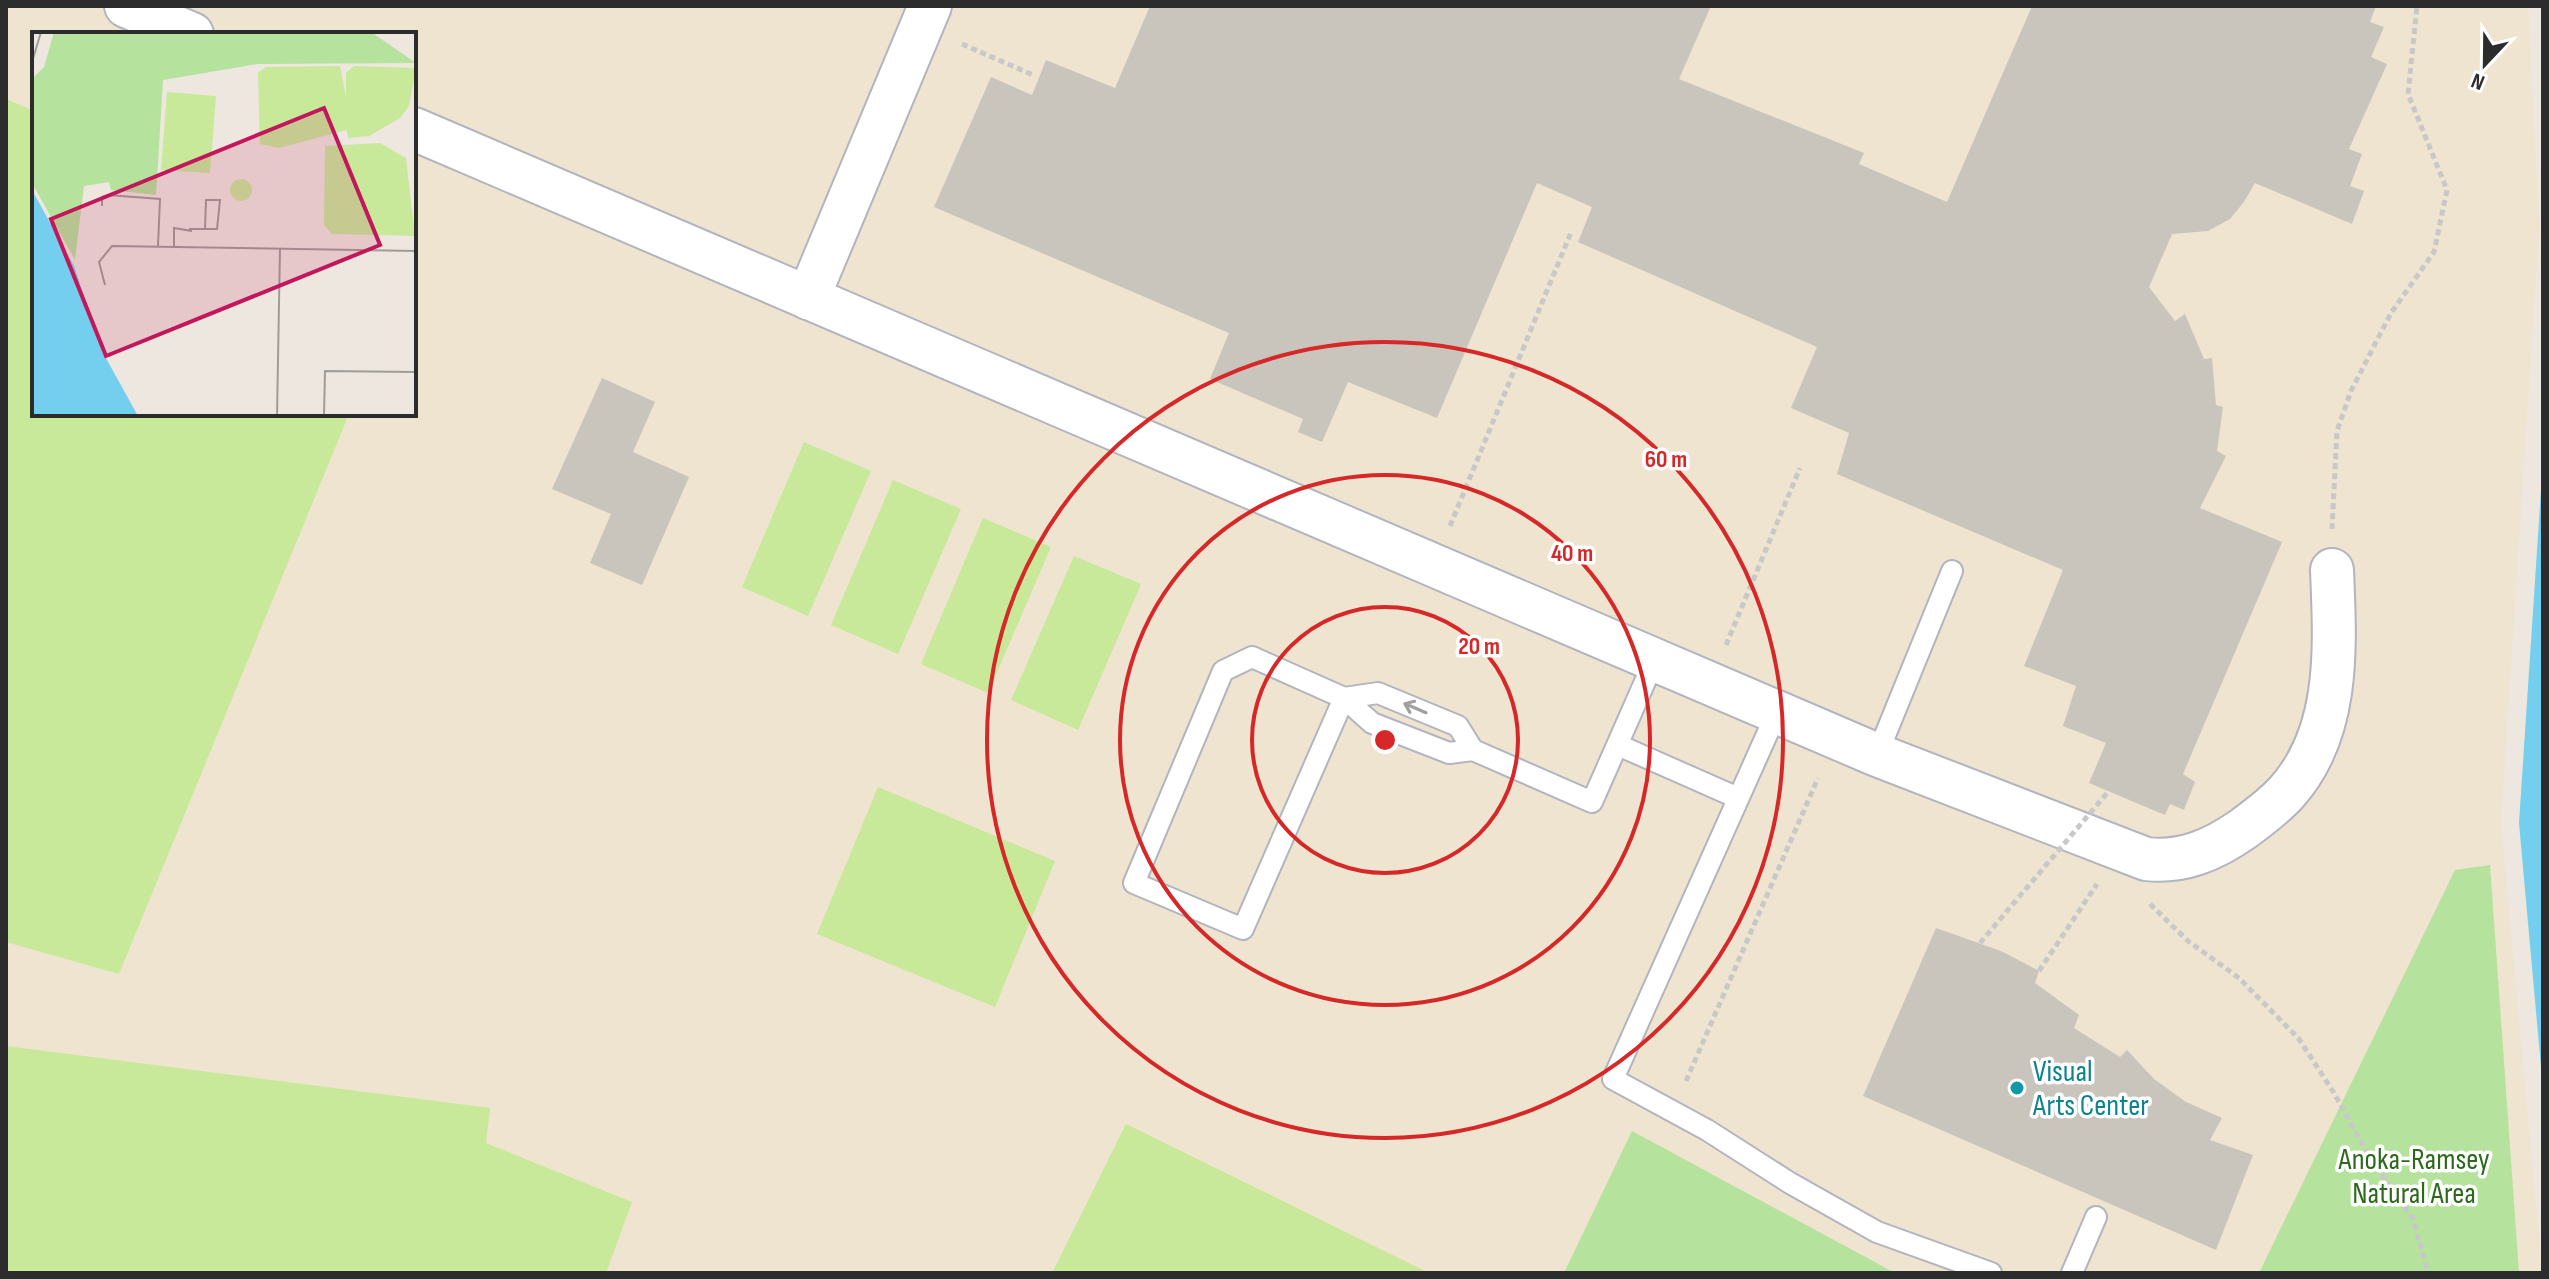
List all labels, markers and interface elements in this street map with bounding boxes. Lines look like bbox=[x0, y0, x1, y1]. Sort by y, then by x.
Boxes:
north arrow bbox=[2445, 24, 2525, 104]
inset map bbox=[32, 32, 416, 416]
text: N bbox=[2468, 66, 2489, 96]
text: 60 m bbox=[1645, 445, 1687, 474]
text: 40 m bbox=[1551, 539, 1593, 568]
text: 20 m bbox=[1458, 632, 1500, 661]
one-way arrow bbox=[1403, 700, 1428, 715]
centre of rings bbox=[1371, 726, 1399, 754]
place label: Visual Arts Center bbox=[2032, 1054, 2149, 1124]
marker: Visual Arts Center bbox=[2008, 1079, 2026, 1097]
park label: Anoka-Ramsey Natural Area bbox=[2337, 1142, 2490, 1212]

